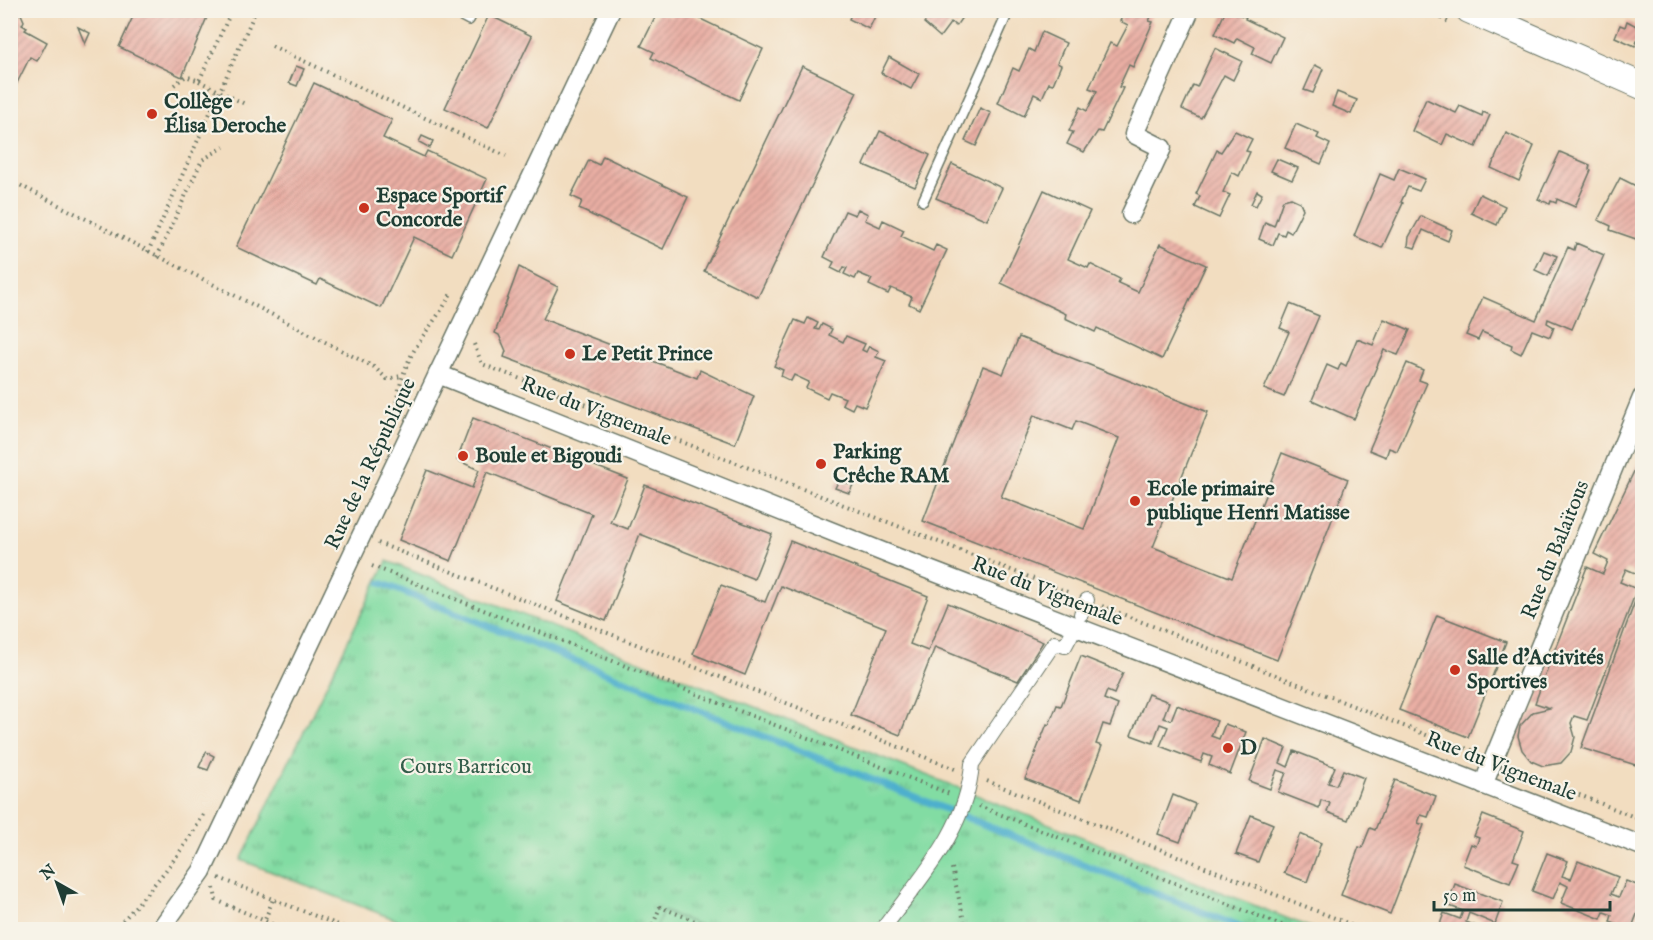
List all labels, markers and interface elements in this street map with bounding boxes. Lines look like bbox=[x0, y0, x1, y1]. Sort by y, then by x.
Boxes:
place label: Collège Élisa Deroche bbox=[164, 89, 287, 140]
marker: Collège Élisa Deroche bbox=[145, 107, 159, 121]
place label: Espace Sportif Concorde bbox=[376, 183, 507, 234]
marker: Espace Sportif Concorde bbox=[357, 201, 371, 215]
place label: Le Petit Prince bbox=[582, 341, 713, 368]
marker: Le Petit Prince bbox=[563, 347, 577, 361]
street label: Rue du Vignemale bbox=[517, 371, 676, 453]
street label: Rue de la République bbox=[319, 373, 423, 554]
place label: Parking Crêche RAM bbox=[833, 439, 950, 490]
place label: Boule et Bigoudi bbox=[475, 443, 622, 470]
marker: Boule et Bigoudi bbox=[456, 449, 470, 463]
marker: Parking Crêche RAM bbox=[814, 457, 828, 471]
place label: Ecole primaire publique Henri Matisse bbox=[1146, 476, 1350, 527]
street label: Rue du Balaïtous bbox=[1516, 476, 1596, 624]
marker: Ecole primaire publique Henri Matisse bbox=[1128, 494, 1142, 508]
street label: Rue du Vignemale bbox=[968, 551, 1127, 633]
place label: Salle d'Activités Sportives bbox=[1467, 645, 1604, 696]
marker: Salle d'Activités Sportives bbox=[1448, 663, 1462, 677]
street label: Rue du Vignemale bbox=[1422, 726, 1581, 808]
place label: D bbox=[1240, 735, 1257, 762]
marker: D bbox=[1221, 741, 1235, 755]
park label: Cours Barricou bbox=[400, 754, 532, 781]
north arrow bbox=[27, 853, 87, 913]
text: N bbox=[36, 861, 60, 886]
scale bar bbox=[1434, 874, 1610, 912]
text: 50 m bbox=[1443, 885, 1476, 908]

